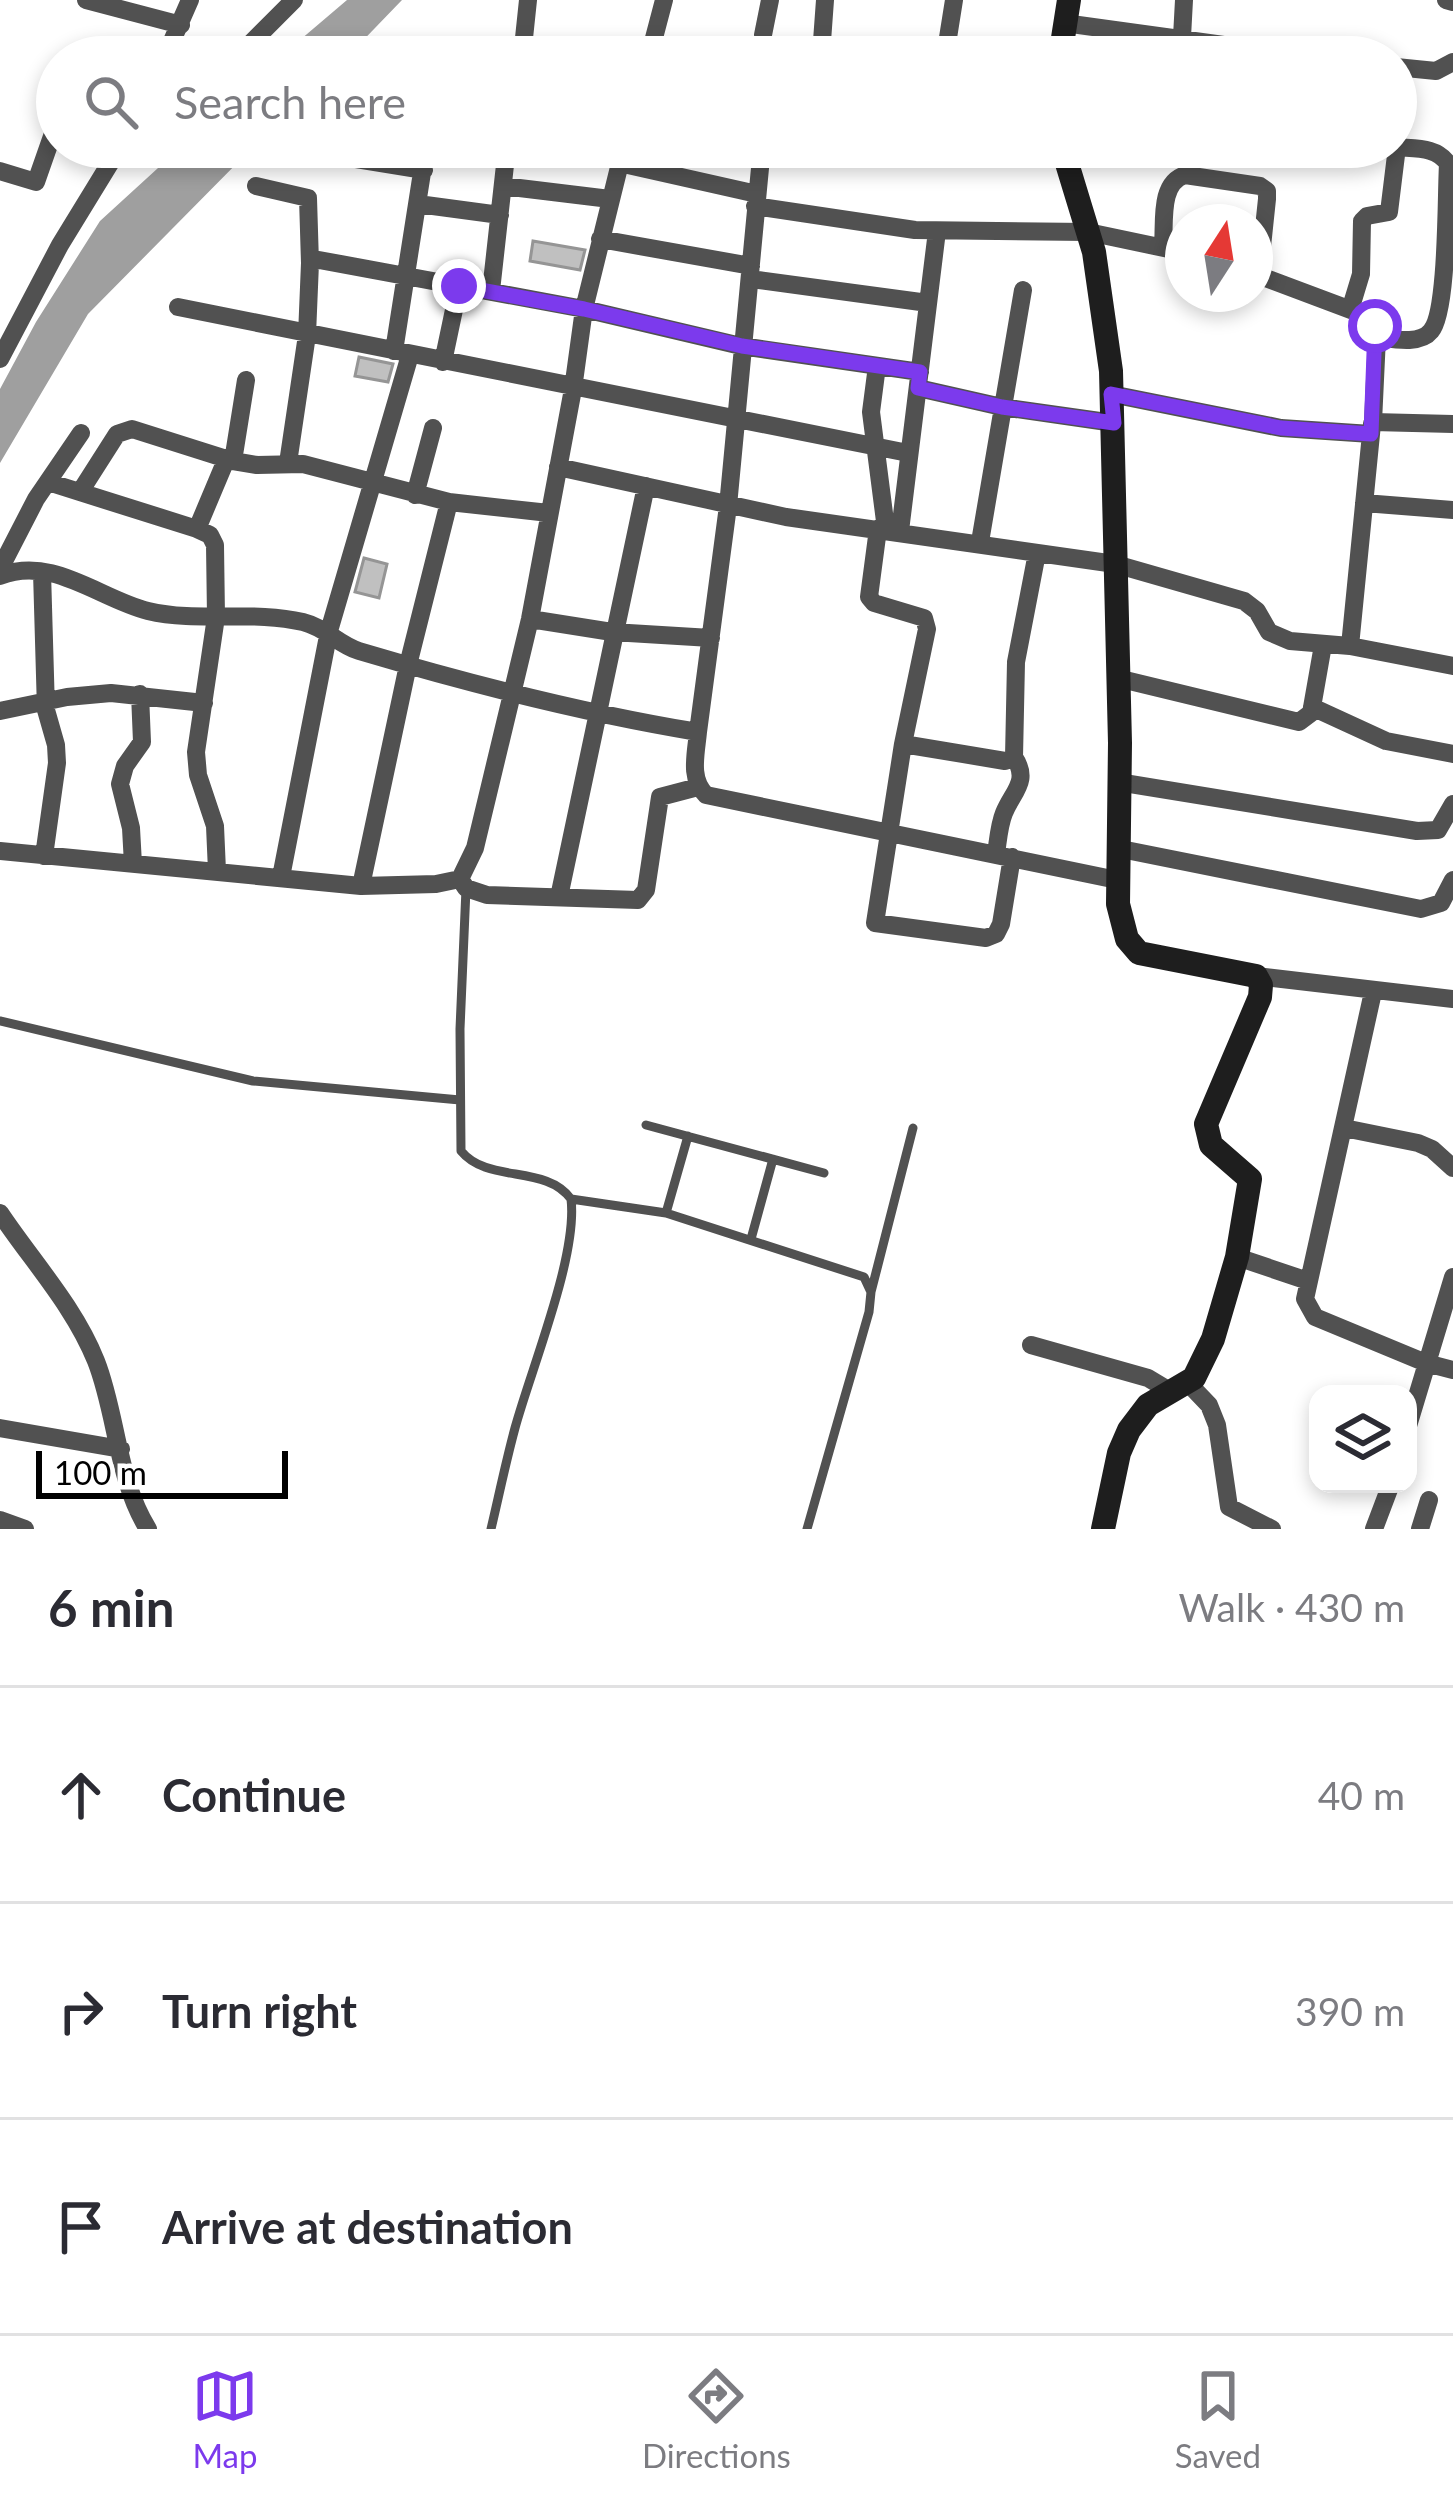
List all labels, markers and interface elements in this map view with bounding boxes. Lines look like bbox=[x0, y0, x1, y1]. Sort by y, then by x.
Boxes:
search box bbox=[36, 36, 1417, 168]
icon: search bbox=[78, 69, 144, 135]
text: Search here bbox=[174, 75, 406, 129]
north arrow bbox=[1165, 204, 1273, 312]
route end bbox=[432, 259, 486, 313]
route start bbox=[1348, 299, 1402, 353]
map controls bbox=[1309, 1385, 1417, 1493]
button: layers bbox=[1309, 1385, 1417, 1493]
scale bar bbox=[36, 1445, 288, 1498]
text: 100 m bbox=[54, 1452, 147, 1492]
text: 6 min bbox=[48, 1577, 174, 1638]
text: Walk · 430 m bbox=[1178, 1584, 1405, 1630]
icon: ahead bbox=[48, 1762, 114, 1828]
text: Continue bbox=[162, 1768, 346, 1822]
text: 40 m bbox=[1318, 1772, 1405, 1818]
icon: right bbox=[48, 1978, 114, 2044]
text: Turn right bbox=[162, 1984, 357, 2038]
text: 390 m bbox=[1295, 1988, 1405, 2034]
icon: arrive bbox=[48, 2194, 114, 2260]
text: Arrive at destination bbox=[162, 2200, 573, 2254]
tab: Map bbox=[192, 2363, 258, 2475]
tab: Directions bbox=[642, 2363, 791, 2475]
tab: Saved bbox=[1175, 2363, 1261, 2475]

